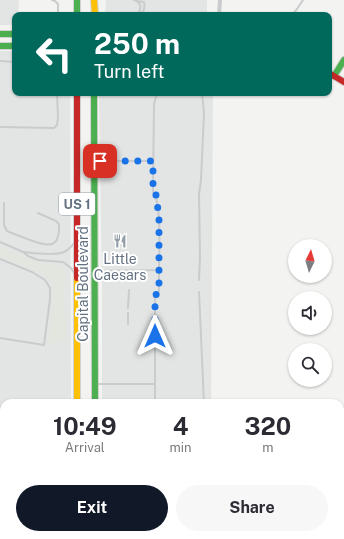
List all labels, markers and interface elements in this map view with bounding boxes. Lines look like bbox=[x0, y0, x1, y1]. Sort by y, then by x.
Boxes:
text: 250 m bbox=[94, 27, 180, 60]
icon: left bbox=[28, 28, 80, 80]
text: Turn left bbox=[94, 61, 164, 82]
pin bbox=[83, 144, 117, 178]
icon: arrive bbox=[89, 150, 111, 172]
road number: US 1 bbox=[59, 193, 95, 215]
street label: Capital Boulevard bbox=[75, 226, 91, 342]
restaurant icon: Little Caesars bbox=[112, 233, 128, 249]
north arrow bbox=[288, 239, 332, 283]
map controls bbox=[288, 239, 332, 387]
place label: Little Caesars bbox=[94, 251, 146, 283]
button: sound bbox=[288, 291, 332, 335]
position arrow bbox=[134, 315, 176, 357]
button: search bbox=[288, 343, 332, 387]
text: 10:49 bbox=[53, 412, 117, 440]
text: 4 bbox=[173, 412, 188, 440]
text: 320 bbox=[244, 412, 291, 440]
text: Arrival bbox=[65, 440, 105, 455]
text: min bbox=[169, 440, 192, 455]
text: m bbox=[262, 440, 273, 455]
button: Exit bbox=[16, 485, 168, 531]
button: Share bbox=[176, 485, 328, 531]

